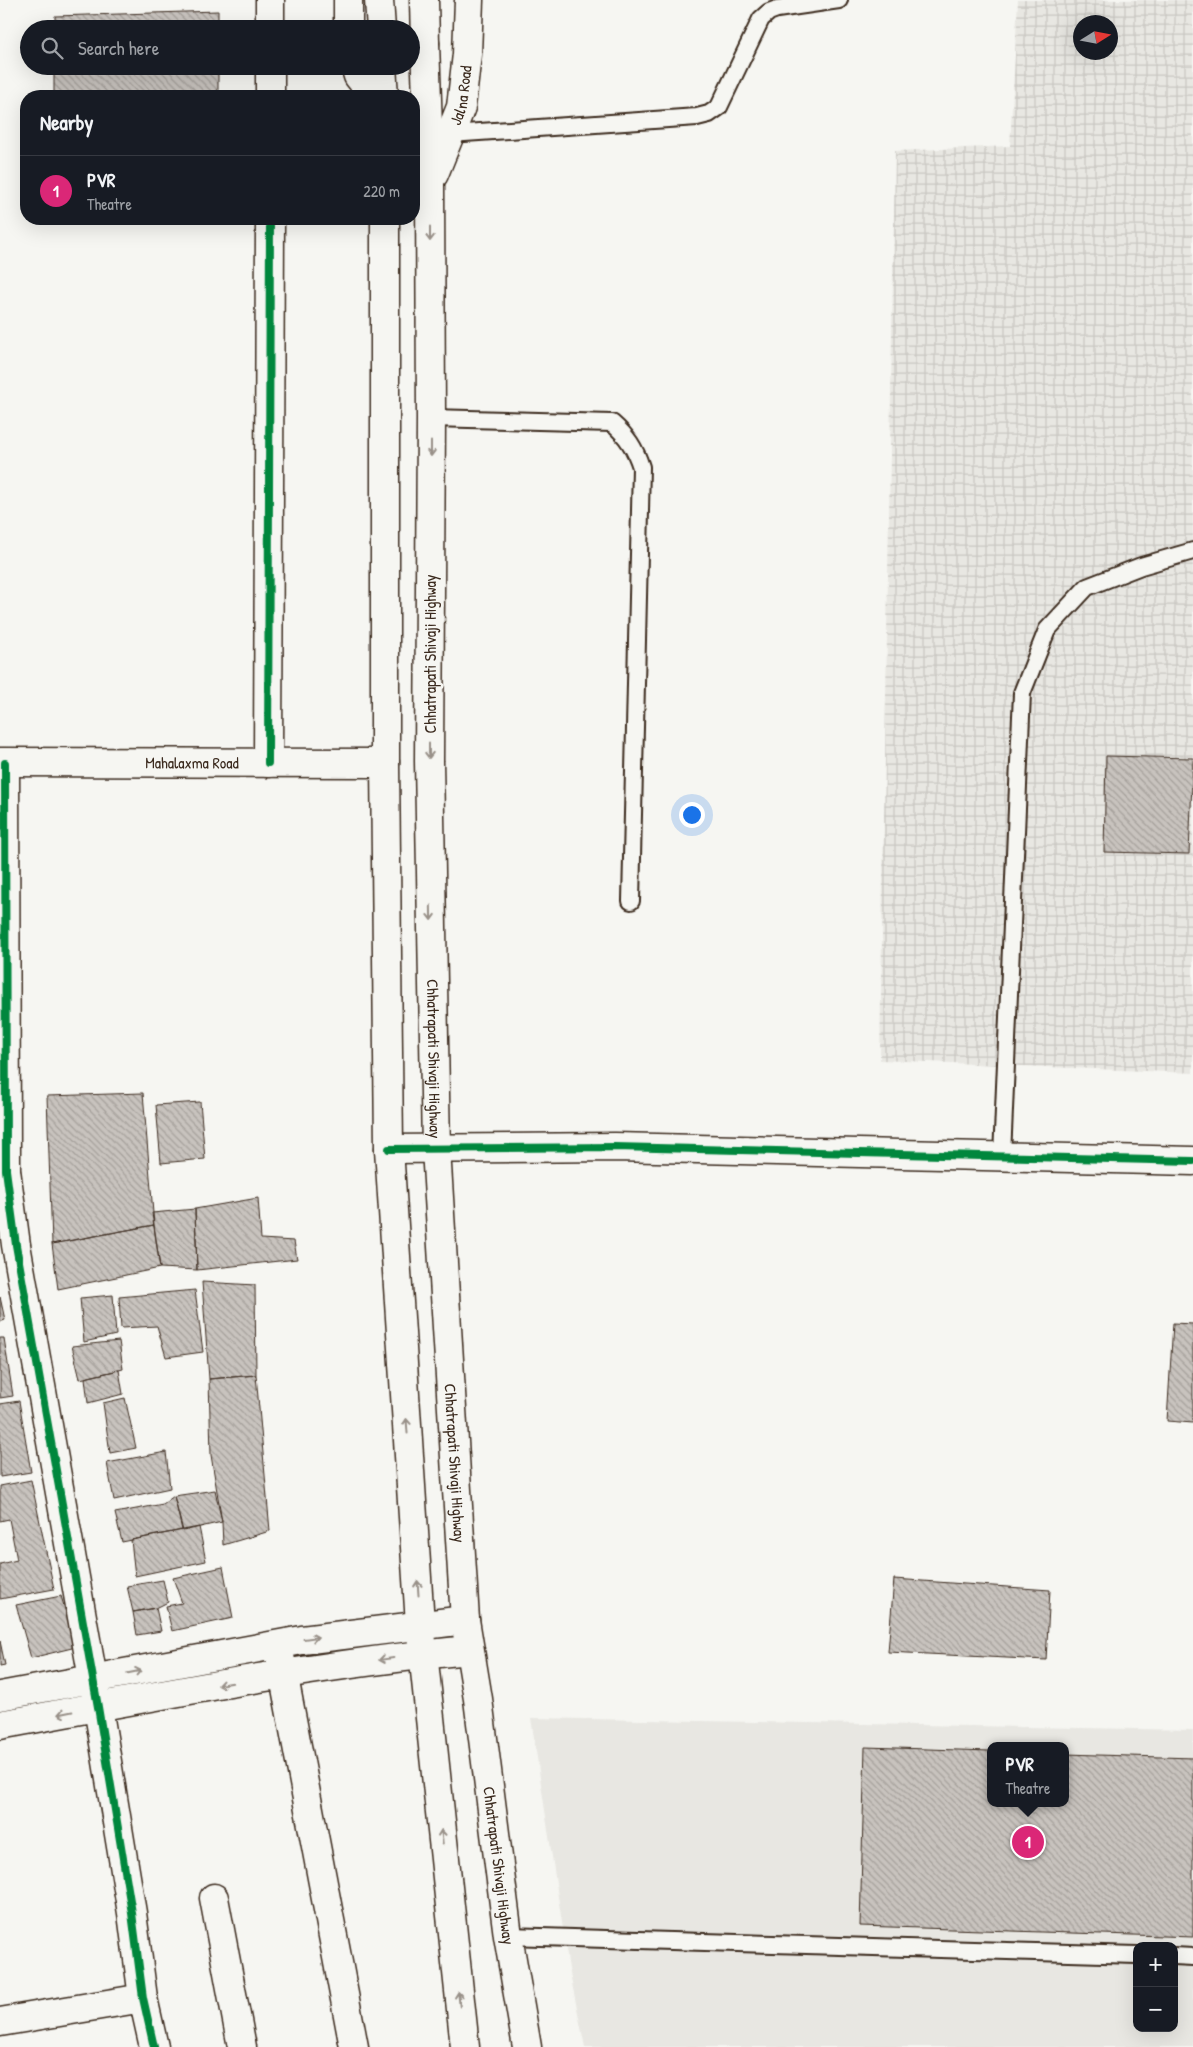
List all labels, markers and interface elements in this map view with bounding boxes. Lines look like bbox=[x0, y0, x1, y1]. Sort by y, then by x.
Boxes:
north arrow bbox=[1073, 15, 1118, 60]
search box bbox=[20, 20, 420, 75]
icon: search bbox=[38, 34, 66, 62]
text: Search here bbox=[78, 35, 159, 61]
street label: Jalna Road bbox=[444, 64, 477, 128]
text: Nearby bbox=[40, 108, 93, 137]
text: PVR bbox=[87, 167, 115, 193]
text: 1 bbox=[53, 180, 59, 202]
text: 220 m bbox=[363, 180, 400, 202]
text: Theatre bbox=[87, 193, 132, 215]
one-way arrow bbox=[426, 225, 435, 241]
one-way arrow bbox=[426, 440, 436, 456]
street label: Chhatrapati Shivaji Highway bbox=[419, 574, 441, 734]
one-way arrow bbox=[424, 742, 434, 759]
street label: Mahalaxma Road bbox=[145, 751, 239, 774]
your location bbox=[679, 802, 705, 828]
one-way arrow bbox=[427, 905, 436, 921]
street label: Chhatrapati Shivaji Highway bbox=[422, 979, 447, 1139]
street label: Chhatrapati Shivaji Highway bbox=[439, 1383, 471, 1544]
one-way arrow bbox=[403, 1418, 412, 1434]
one-way arrow bbox=[413, 1581, 423, 1597]
one-way arrow bbox=[303, 1633, 319, 1643]
one-way arrow bbox=[378, 1655, 394, 1665]
one-way arrow bbox=[126, 1666, 142, 1676]
one-way arrow bbox=[218, 1679, 234, 1689]
one-way arrow bbox=[58, 1708, 74, 1718]
popup bbox=[987, 1742, 1069, 1807]
text: PVR bbox=[1006, 1751, 1034, 1777]
text: Theatre bbox=[1006, 1777, 1050, 1799]
street label: Chhatrapati Shivaji Highway bbox=[478, 1785, 520, 1947]
pin: 1 bbox=[1012, 1823, 1044, 1861]
one-way arrow bbox=[437, 1829, 447, 1845]
map controls bbox=[1133, 1942, 1178, 2032]
button: + bbox=[1133, 1942, 1178, 1987]
button: − bbox=[1133, 1987, 1178, 2032]
one-way arrow bbox=[454, 1991, 464, 2007]

